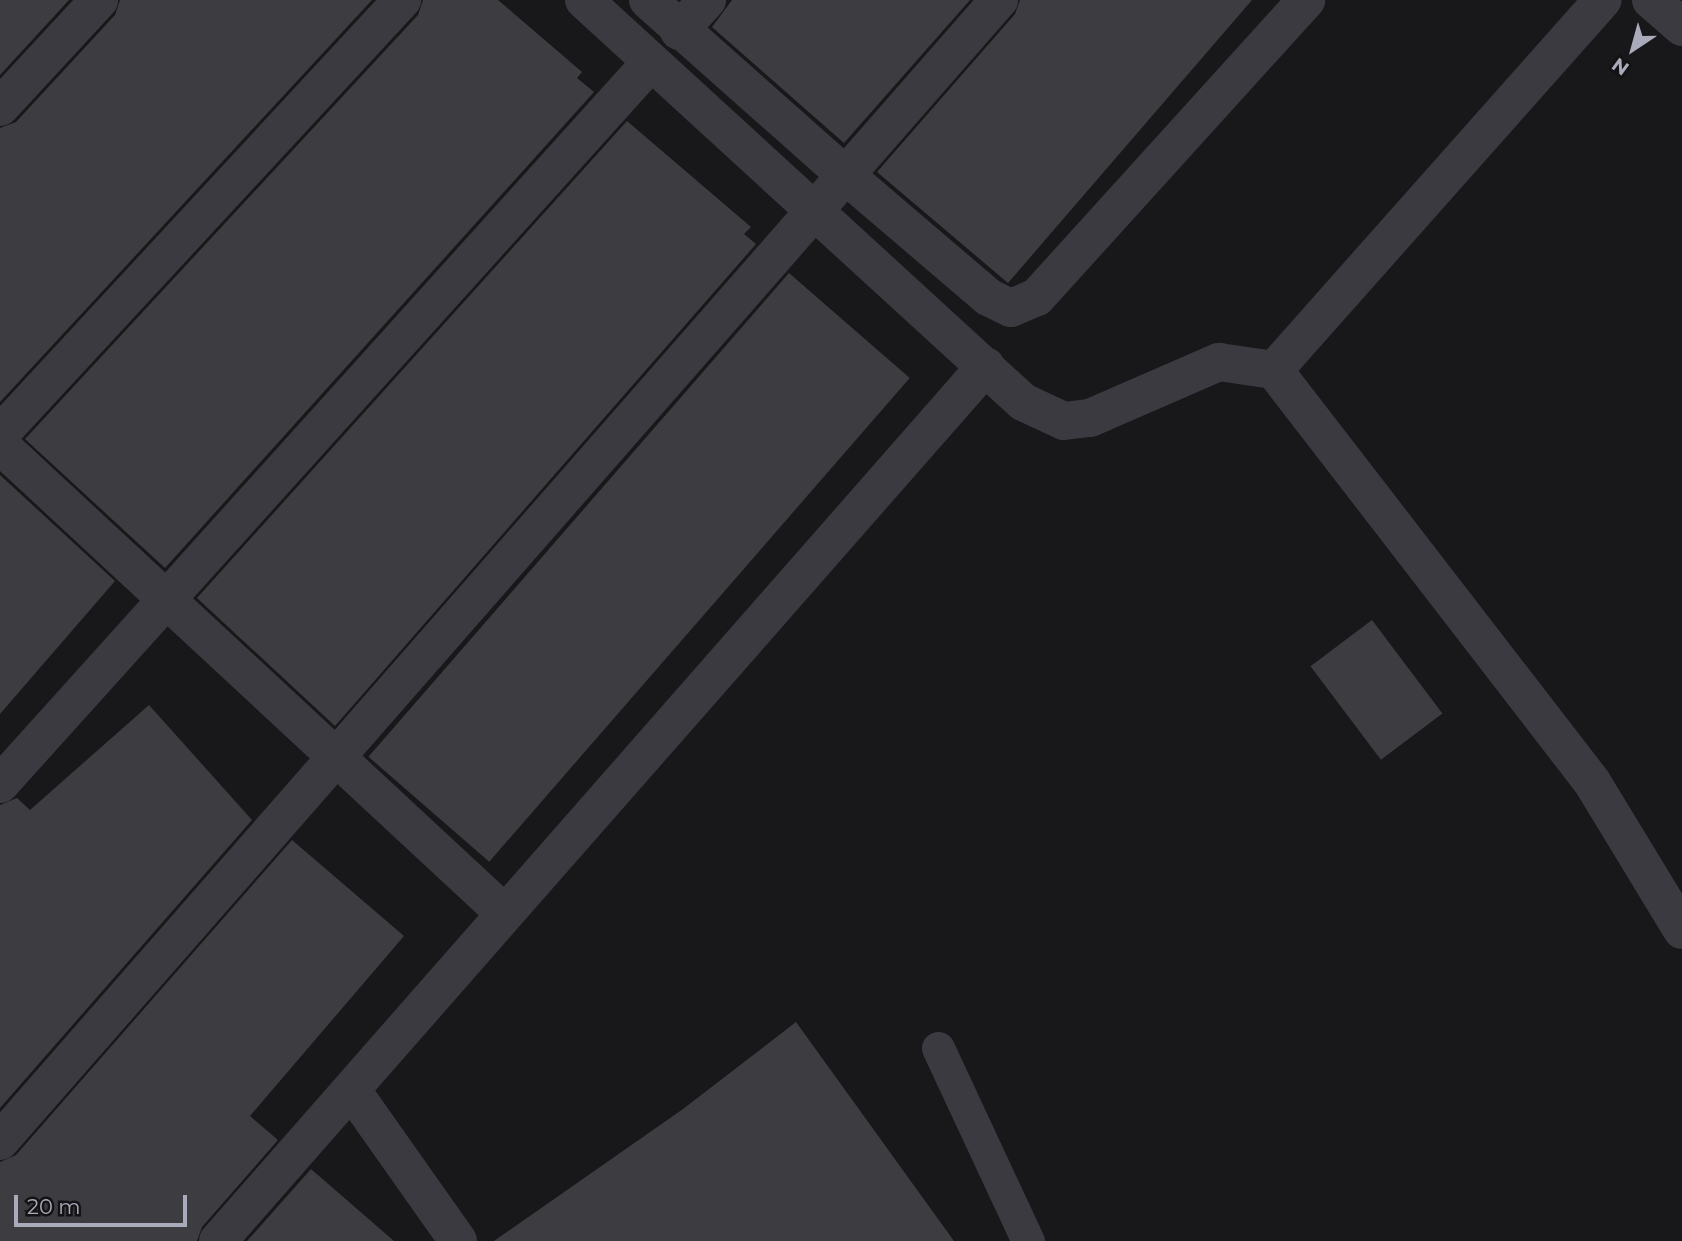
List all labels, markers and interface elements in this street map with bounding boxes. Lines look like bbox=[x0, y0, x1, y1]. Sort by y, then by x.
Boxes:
north arrow bbox=[1598, 14, 1668, 84]
text: N bbox=[1607, 53, 1633, 80]
scale bar bbox=[18, 1182, 191, 1226]
text: 20 m bbox=[27, 1194, 81, 1219]

